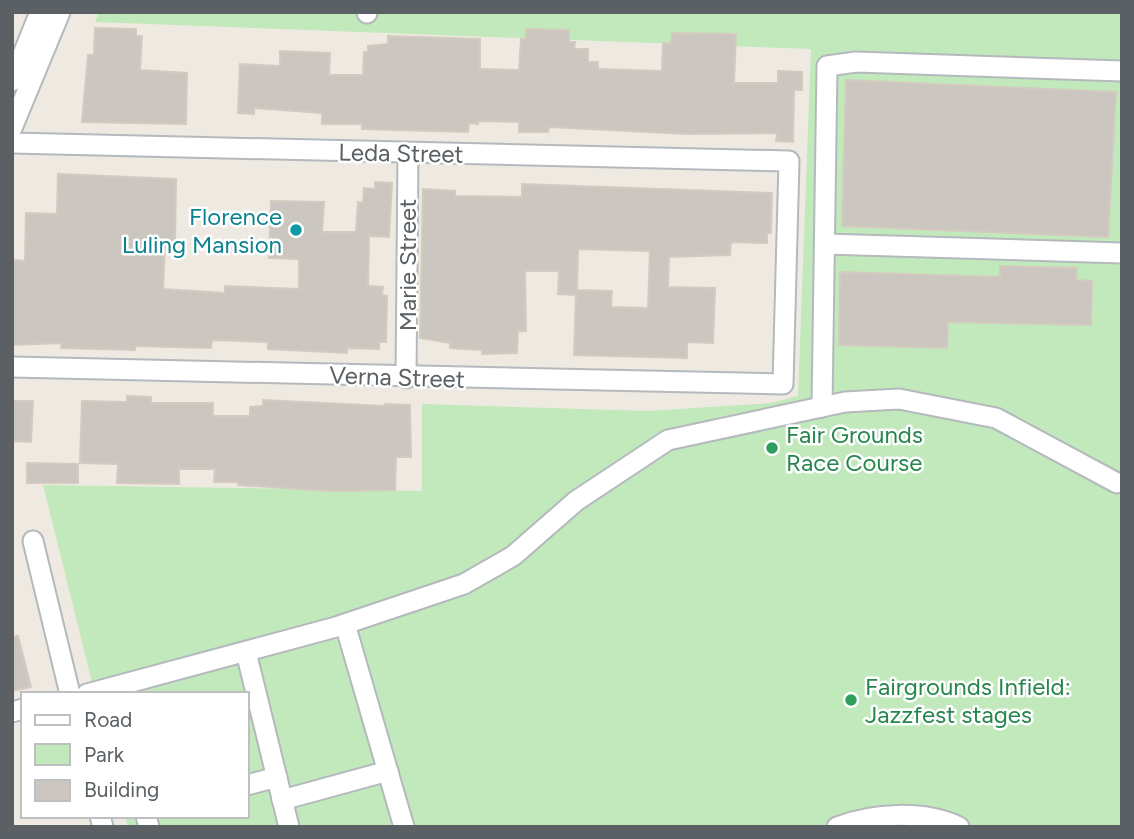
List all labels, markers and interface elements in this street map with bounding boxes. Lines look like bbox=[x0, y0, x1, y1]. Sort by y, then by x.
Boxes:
street label: Leda Street bbox=[338, 137, 464, 169]
street label: Marie Street bbox=[393, 199, 422, 331]
place label: Florence Luling Mansion bbox=[122, 202, 282, 259]
marker: Florence Luling Mansion bbox=[288, 222, 304, 238]
street label: Verna Street bbox=[329, 360, 465, 394]
place label: Fair Grounds Race Course bbox=[786, 420, 923, 477]
marker: Fair Grounds Race Course bbox=[764, 440, 780, 456]
place label: Fairgrounds Infield: Jazzfest stages bbox=[865, 672, 1071, 729]
legend bbox=[21, 692, 248, 818]
marker: Fairgrounds Infield: Jazzfest stages bbox=[843, 692, 859, 708]
text: Road bbox=[84, 707, 132, 732]
text: Park bbox=[84, 742, 125, 767]
text: Building bbox=[84, 777, 159, 802]

